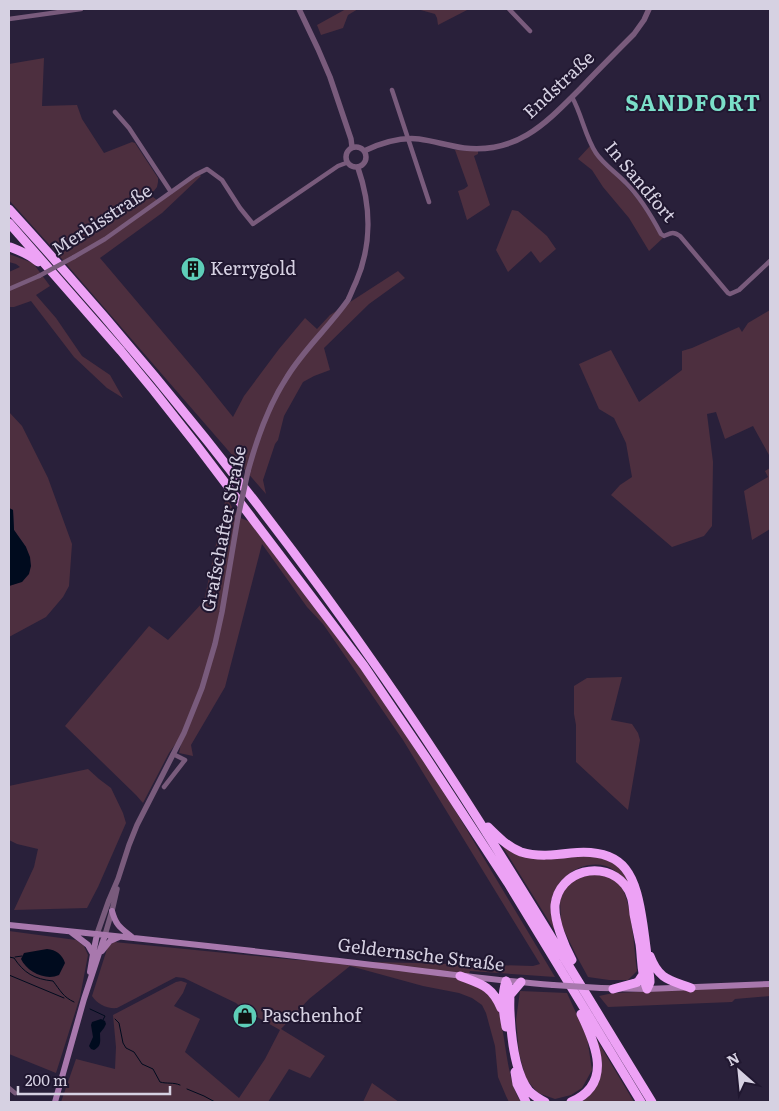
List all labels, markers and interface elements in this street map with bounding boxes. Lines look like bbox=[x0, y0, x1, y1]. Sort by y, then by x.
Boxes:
street label: Endstraße bbox=[516, 44, 600, 124]
district label: SANDFORT bbox=[625, 85, 761, 118]
street label: In Sandfort bbox=[599, 135, 684, 228]
street label: Merbisstraße bbox=[46, 176, 157, 261]
place label: Kerrygold bbox=[210, 254, 296, 281]
building icon: Kerrygold bbox=[180, 256, 206, 282]
street label: Grafschafter Straße bbox=[193, 443, 252, 614]
street label: Geldernsche Straße bbox=[336, 930, 506, 977]
place label: Paschenhof bbox=[262, 1001, 364, 1028]
shop icon: Paschenhof bbox=[232, 1003, 258, 1029]
north arrow bbox=[714, 1046, 764, 1096]
text: N bbox=[723, 1047, 743, 1070]
scale bar bbox=[18, 1064, 170, 1096]
text: 200 m bbox=[25, 1068, 68, 1091]

